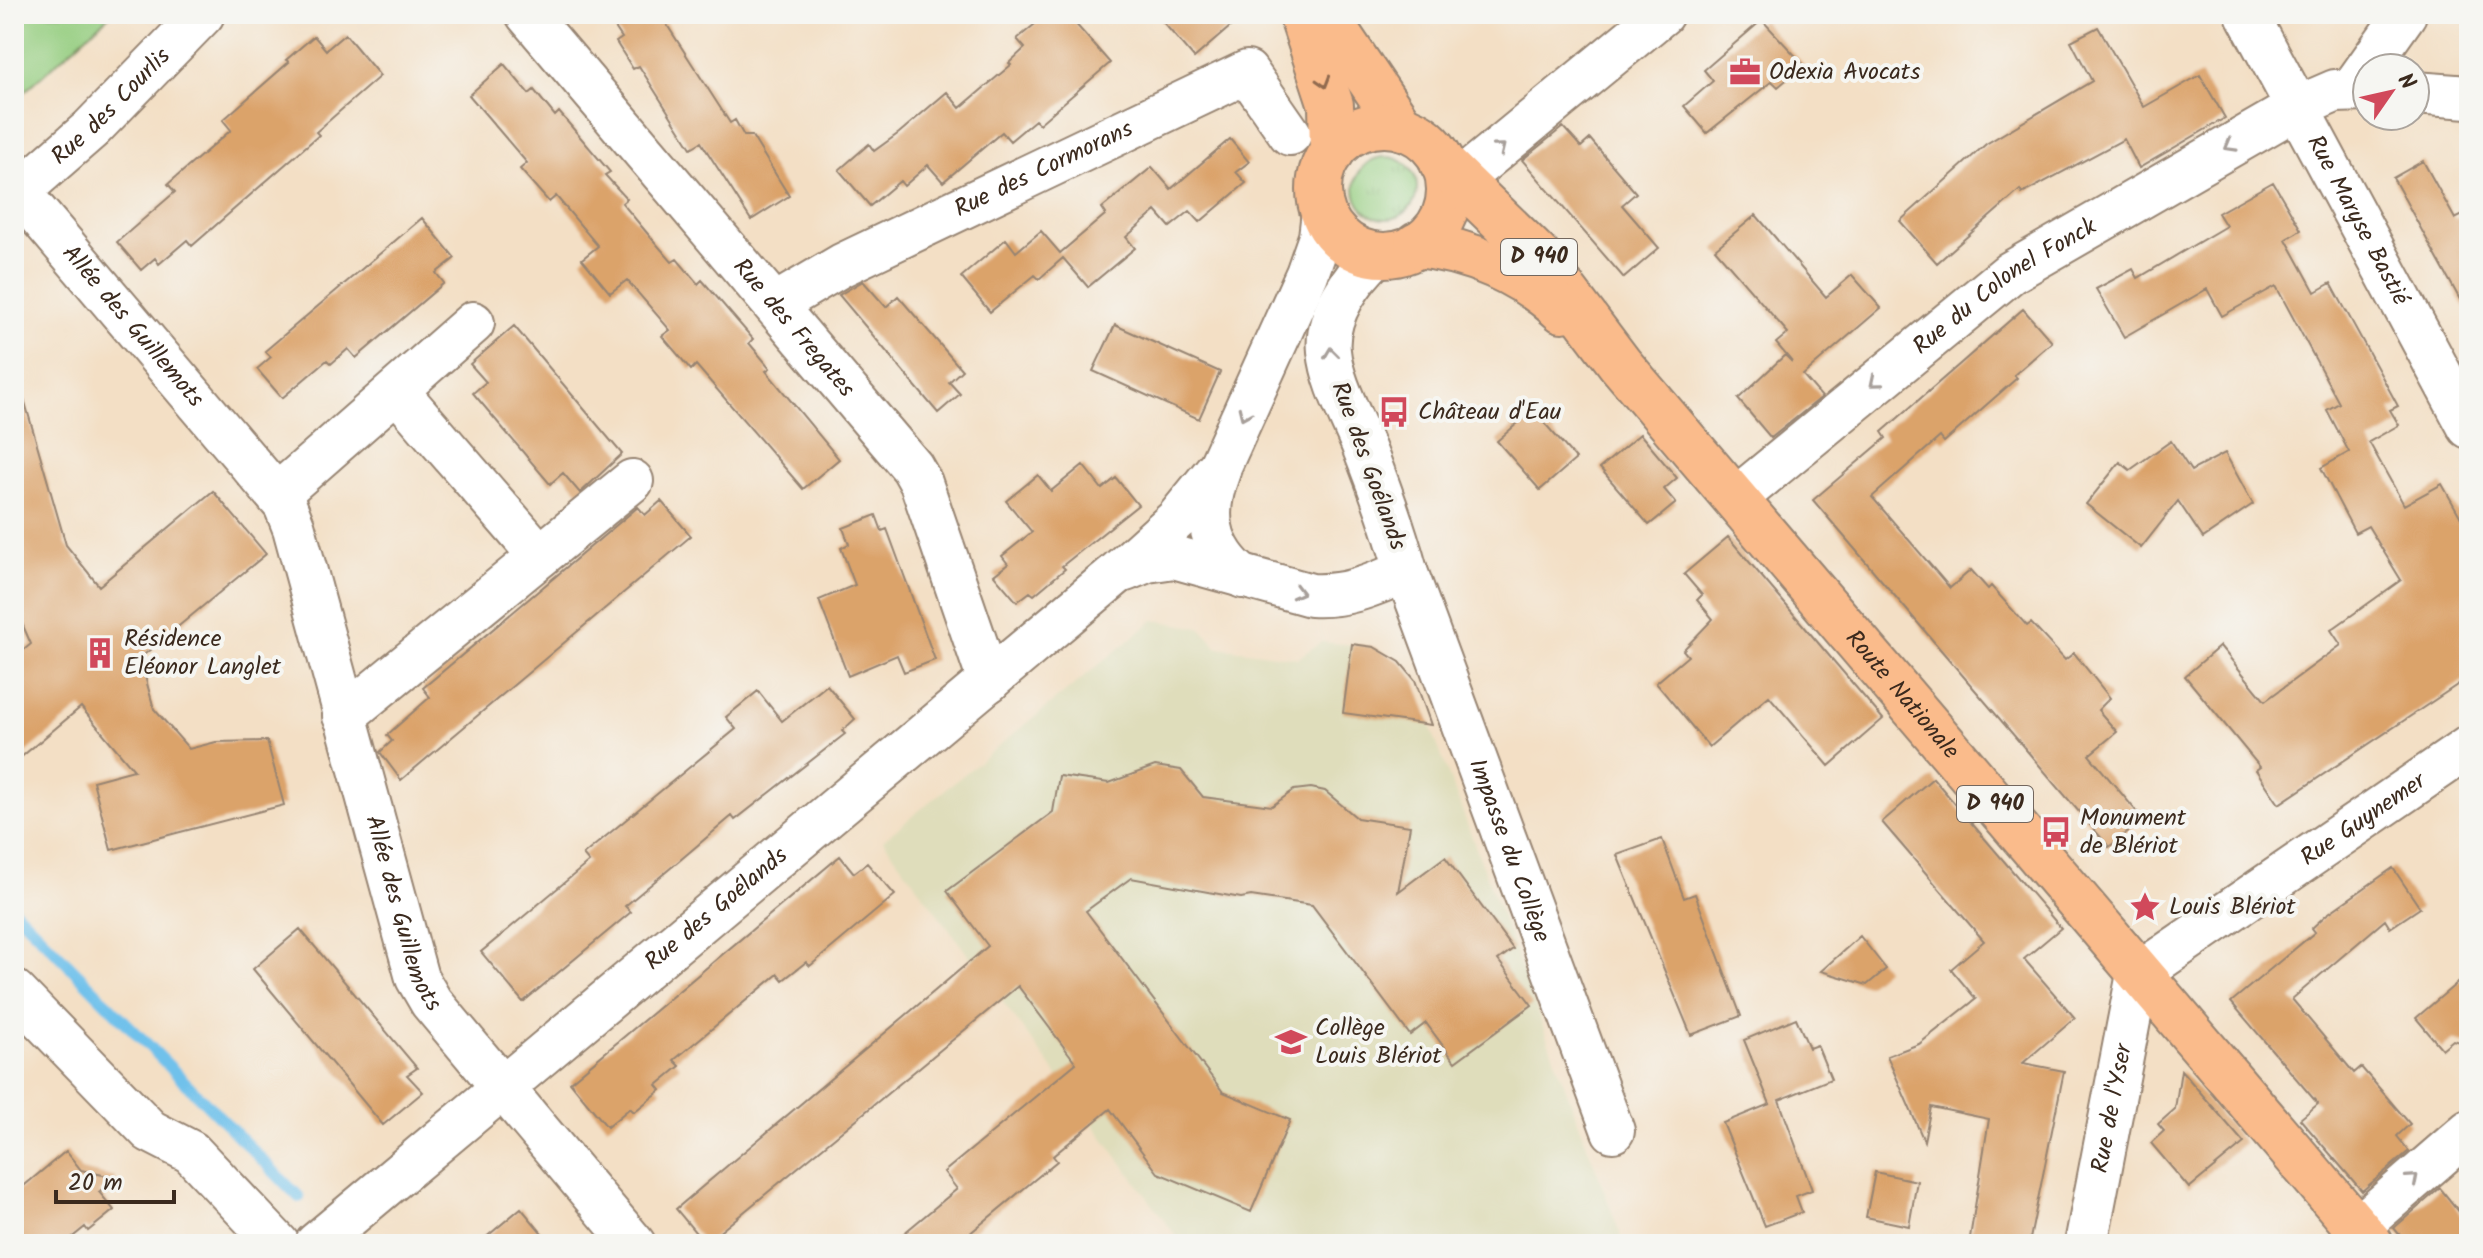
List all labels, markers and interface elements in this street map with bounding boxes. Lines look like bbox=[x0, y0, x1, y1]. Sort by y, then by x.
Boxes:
street label: Rue des Courlis bbox=[42, 38, 180, 175]
north arrow bbox=[2351, 52, 2431, 132]
place label: Odexia Avocats bbox=[1769, 53, 1920, 92]
office icon: Odexia Avocats bbox=[1728, 55, 1762, 89]
text: N bbox=[2387, 67, 2424, 98]
one-way arrow bbox=[1315, 74, 1331, 88]
street label: Rue des Cormorans bbox=[948, 110, 1140, 228]
street label: Rue Maryse Bastié bbox=[2296, 128, 2420, 314]
one-way arrow bbox=[2224, 136, 2239, 152]
one-way arrow bbox=[1491, 143, 1505, 158]
street label: Rue du Colonel Fonck bbox=[1904, 207, 2105, 365]
street label: Allée des Guillemots bbox=[52, 236, 214, 416]
road number: D 940 bbox=[1501, 239, 1577, 275]
street label: Rue des Fregates bbox=[723, 249, 865, 406]
one-way arrow bbox=[1323, 346, 1340, 360]
one-way arrow bbox=[1870, 373, 1885, 387]
street label: Rue des Goélands bbox=[1319, 376, 1417, 556]
place label: Château d'Eau bbox=[1418, 393, 1562, 432]
bus stop icon: Château d'Eau bbox=[1377, 395, 1411, 429]
one-way arrow bbox=[1238, 406, 1254, 420]
one-way arrow bbox=[1291, 582, 1305, 599]
place label: Résidence Eléonor Langlet bbox=[124, 620, 282, 687]
street label: Route Nationale bbox=[1835, 621, 1969, 768]
building icon: Résidence Eléonor Langlet bbox=[83, 636, 117, 670]
street label: Impasse du Collège bbox=[1458, 753, 1561, 948]
street label: Rue Guynemer bbox=[2292, 761, 2436, 877]
road number: D 940 bbox=[1957, 786, 2033, 822]
place label: Monument de Blériot bbox=[2080, 799, 2187, 866]
street label: Allée des Guillemots bbox=[354, 811, 451, 1021]
bus stop icon: Monument de Blériot bbox=[2039, 815, 2073, 849]
street label: Rue des Goélands bbox=[636, 837, 797, 981]
place label: Louis Blériot bbox=[2169, 888, 2296, 927]
place icon: Louis Blériot bbox=[2128, 890, 2162, 924]
place label: Collège Louis Blériot bbox=[1315, 1009, 1442, 1076]
school or university icon: Collège Louis Blériot bbox=[1274, 1025, 1308, 1059]
street label: Rue de l'Yser bbox=[2081, 1039, 2144, 1176]
scale bar bbox=[56, 1154, 174, 1204]
text: 20 m bbox=[68, 1164, 123, 1203]
one-way arrow bbox=[2404, 1175, 2418, 1189]

